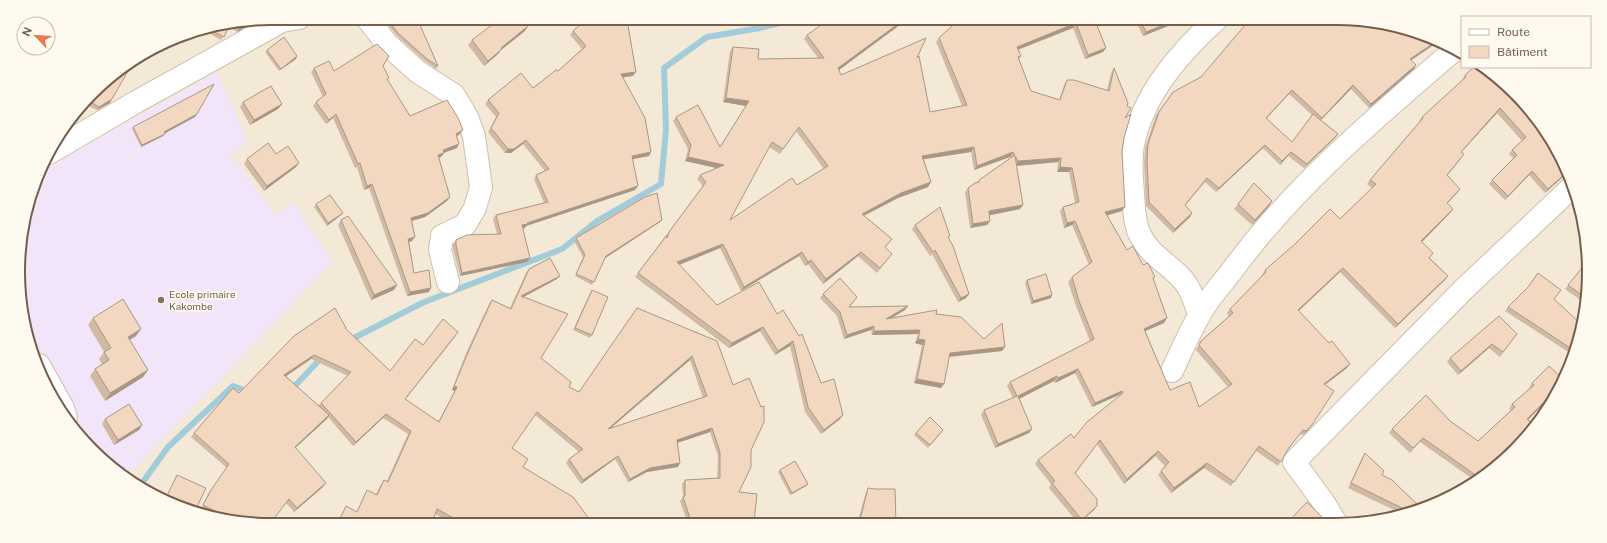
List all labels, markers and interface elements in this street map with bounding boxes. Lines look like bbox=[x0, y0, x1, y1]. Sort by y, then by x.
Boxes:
north arrow bbox=[16, 16, 56, 56]
legend bbox=[1461, 16, 1591, 68]
text: N bbox=[20, 25, 34, 38]
text: Route bbox=[1497, 25, 1530, 39]
text: Bâtiment bbox=[1497, 45, 1548, 59]
place label: Ecole primaire Kakombe bbox=[169, 288, 236, 312]
marker: Ecole primaire Kakombe bbox=[156, 295, 166, 305]

